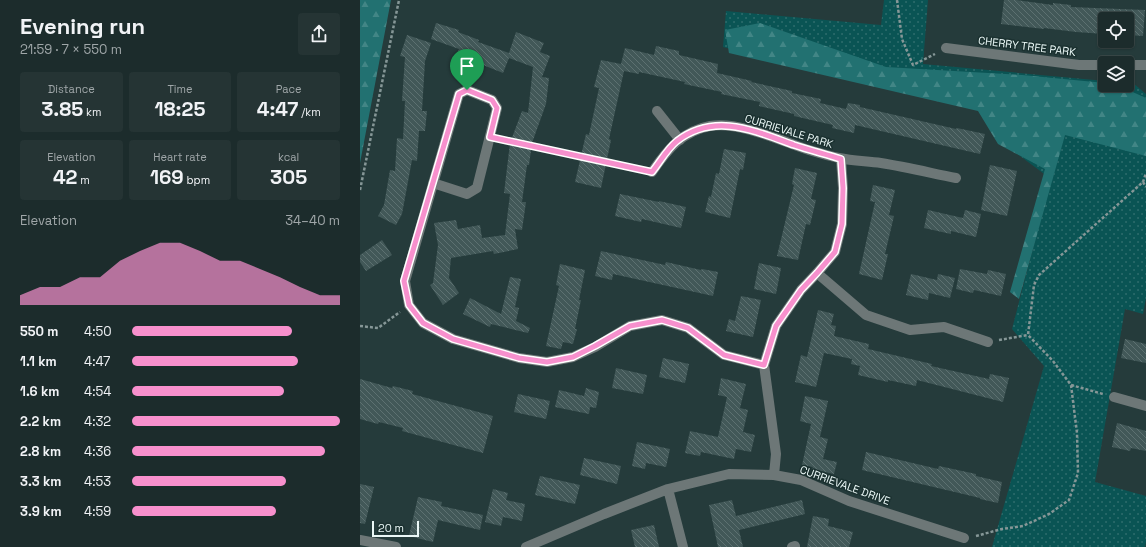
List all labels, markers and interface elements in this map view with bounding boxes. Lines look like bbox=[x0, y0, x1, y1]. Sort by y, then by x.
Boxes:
text: Evening run bbox=[20, 12, 145, 40]
map controls bbox=[1098, 12, 1134, 92]
button: locate bbox=[1098, 12, 1134, 48]
button: share bbox=[298, 13, 340, 55]
street label: CHERRY TREE PARK bbox=[977, 33, 1077, 59]
text: 21:59 · 7 × 550 m bbox=[20, 41, 122, 58]
pin bbox=[450, 49, 484, 90]
icon: arrive bbox=[456, 55, 478, 77]
button: layers bbox=[1098, 56, 1134, 92]
text: Distance bbox=[48, 82, 95, 96]
text: Time bbox=[167, 82, 193, 96]
text: Pace bbox=[276, 82, 302, 96]
text: 3.85 bbox=[41, 96, 83, 122]
text: 18:25 bbox=[155, 96, 205, 122]
text: 4:47 bbox=[257, 96, 298, 122]
text: km bbox=[83, 105, 102, 119]
text: /km bbox=[298, 105, 321, 119]
street label: CURRIEVALE PARK bbox=[743, 111, 835, 151]
text: Elevation bbox=[47, 150, 95, 164]
text: Heart rate bbox=[153, 150, 207, 164]
text: kcal bbox=[278, 150, 299, 164]
text: 42 bbox=[53, 164, 77, 190]
text: 169 bbox=[150, 164, 184, 190]
text: 305 bbox=[270, 164, 307, 190]
text: m bbox=[77, 173, 90, 187]
text: bpm bbox=[184, 173, 210, 187]
text: Elevation bbox=[20, 212, 77, 229]
text: 34–40 m bbox=[285, 212, 340, 229]
text: 550 m bbox=[20, 323, 58, 340]
text: 4:50 bbox=[84, 323, 112, 340]
text: 1.1 km bbox=[20, 353, 57, 370]
text: 4:47 bbox=[84, 353, 110, 370]
text: 1.6 km bbox=[20, 383, 59, 400]
text: 4:54 bbox=[84, 383, 111, 400]
text: 2.2 km bbox=[20, 413, 61, 430]
text: 4:32 bbox=[84, 413, 111, 430]
text: 2.8 km bbox=[20, 443, 61, 460]
text: 4:36 bbox=[84, 443, 111, 460]
street label: CURRIEVALE DRIVE bbox=[798, 462, 892, 508]
text: 3.3 km bbox=[20, 473, 61, 490]
text: 4:53 bbox=[84, 473, 111, 490]
text: 3.9 km bbox=[20, 503, 62, 520]
text: 4:59 bbox=[84, 503, 111, 520]
scale bar bbox=[372, 519, 419, 538]
text: 20 m bbox=[378, 521, 404, 535]

